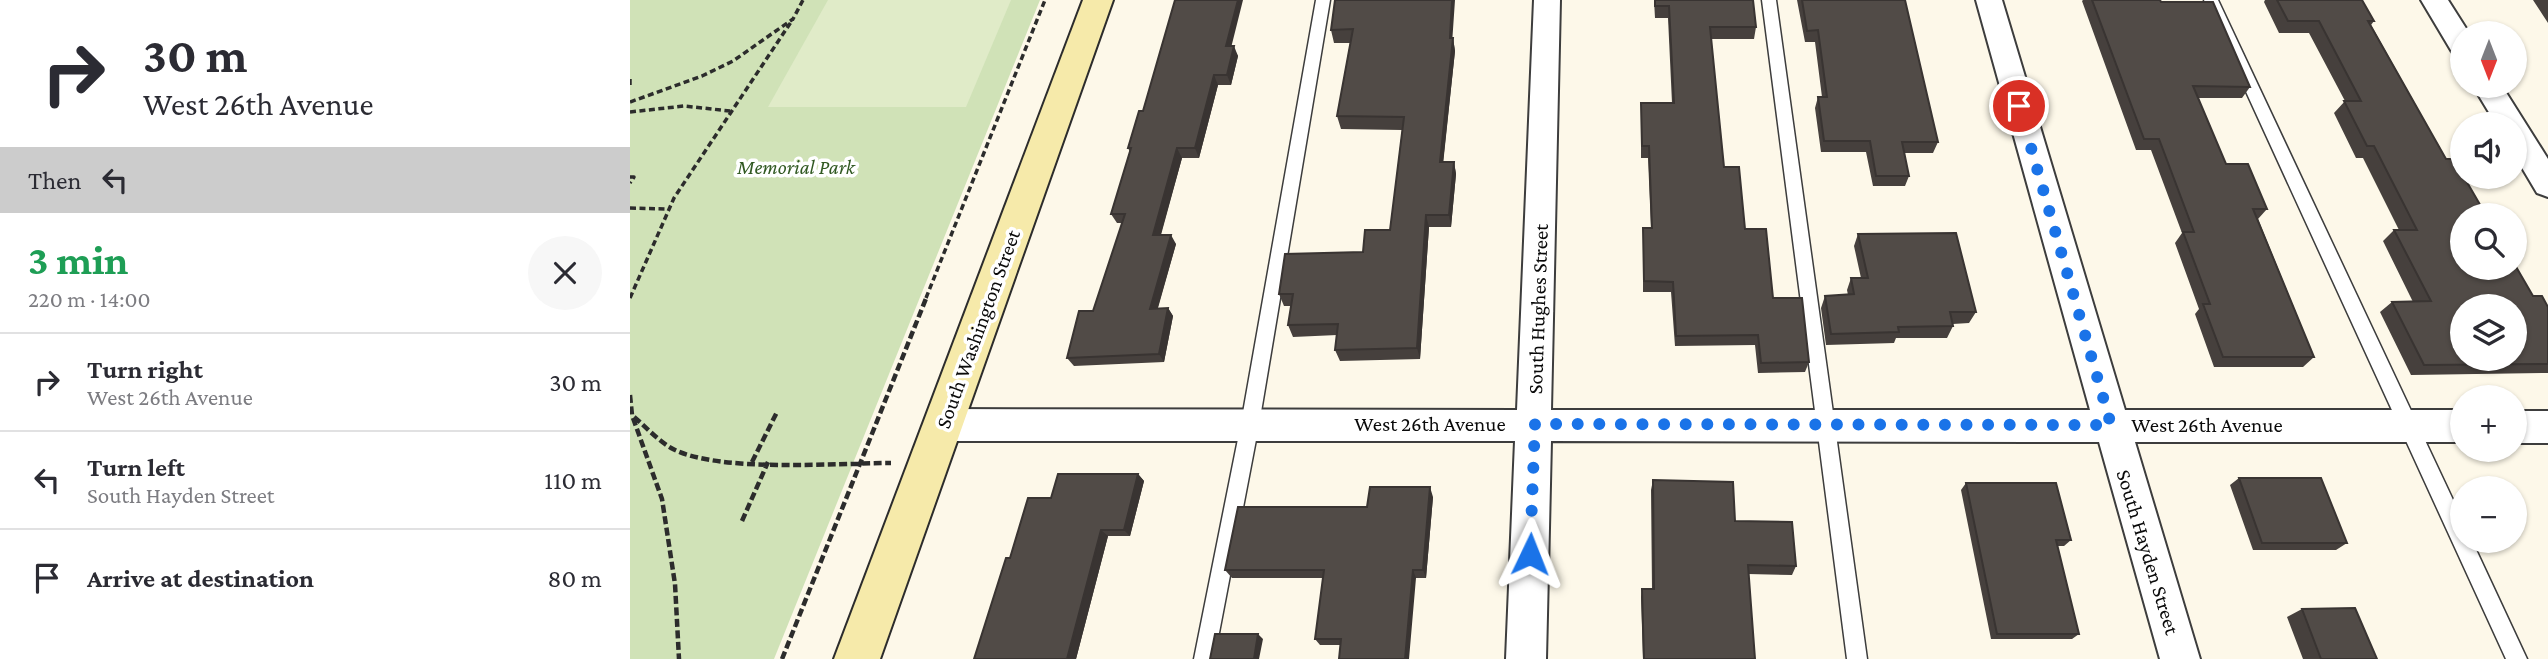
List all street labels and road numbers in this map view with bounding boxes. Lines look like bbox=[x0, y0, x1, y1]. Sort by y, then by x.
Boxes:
street label: South Hughes Street bbox=[1523, 222, 1553, 395]
street label: South Washington Street bbox=[931, 225, 1025, 432]
street label: West 26th Avenue bbox=[1354, 412, 1506, 436]
street label: West 26th Avenue bbox=[2131, 413, 2283, 437]
street label: South Hayden Street bbox=[2112, 467, 2185, 638]

